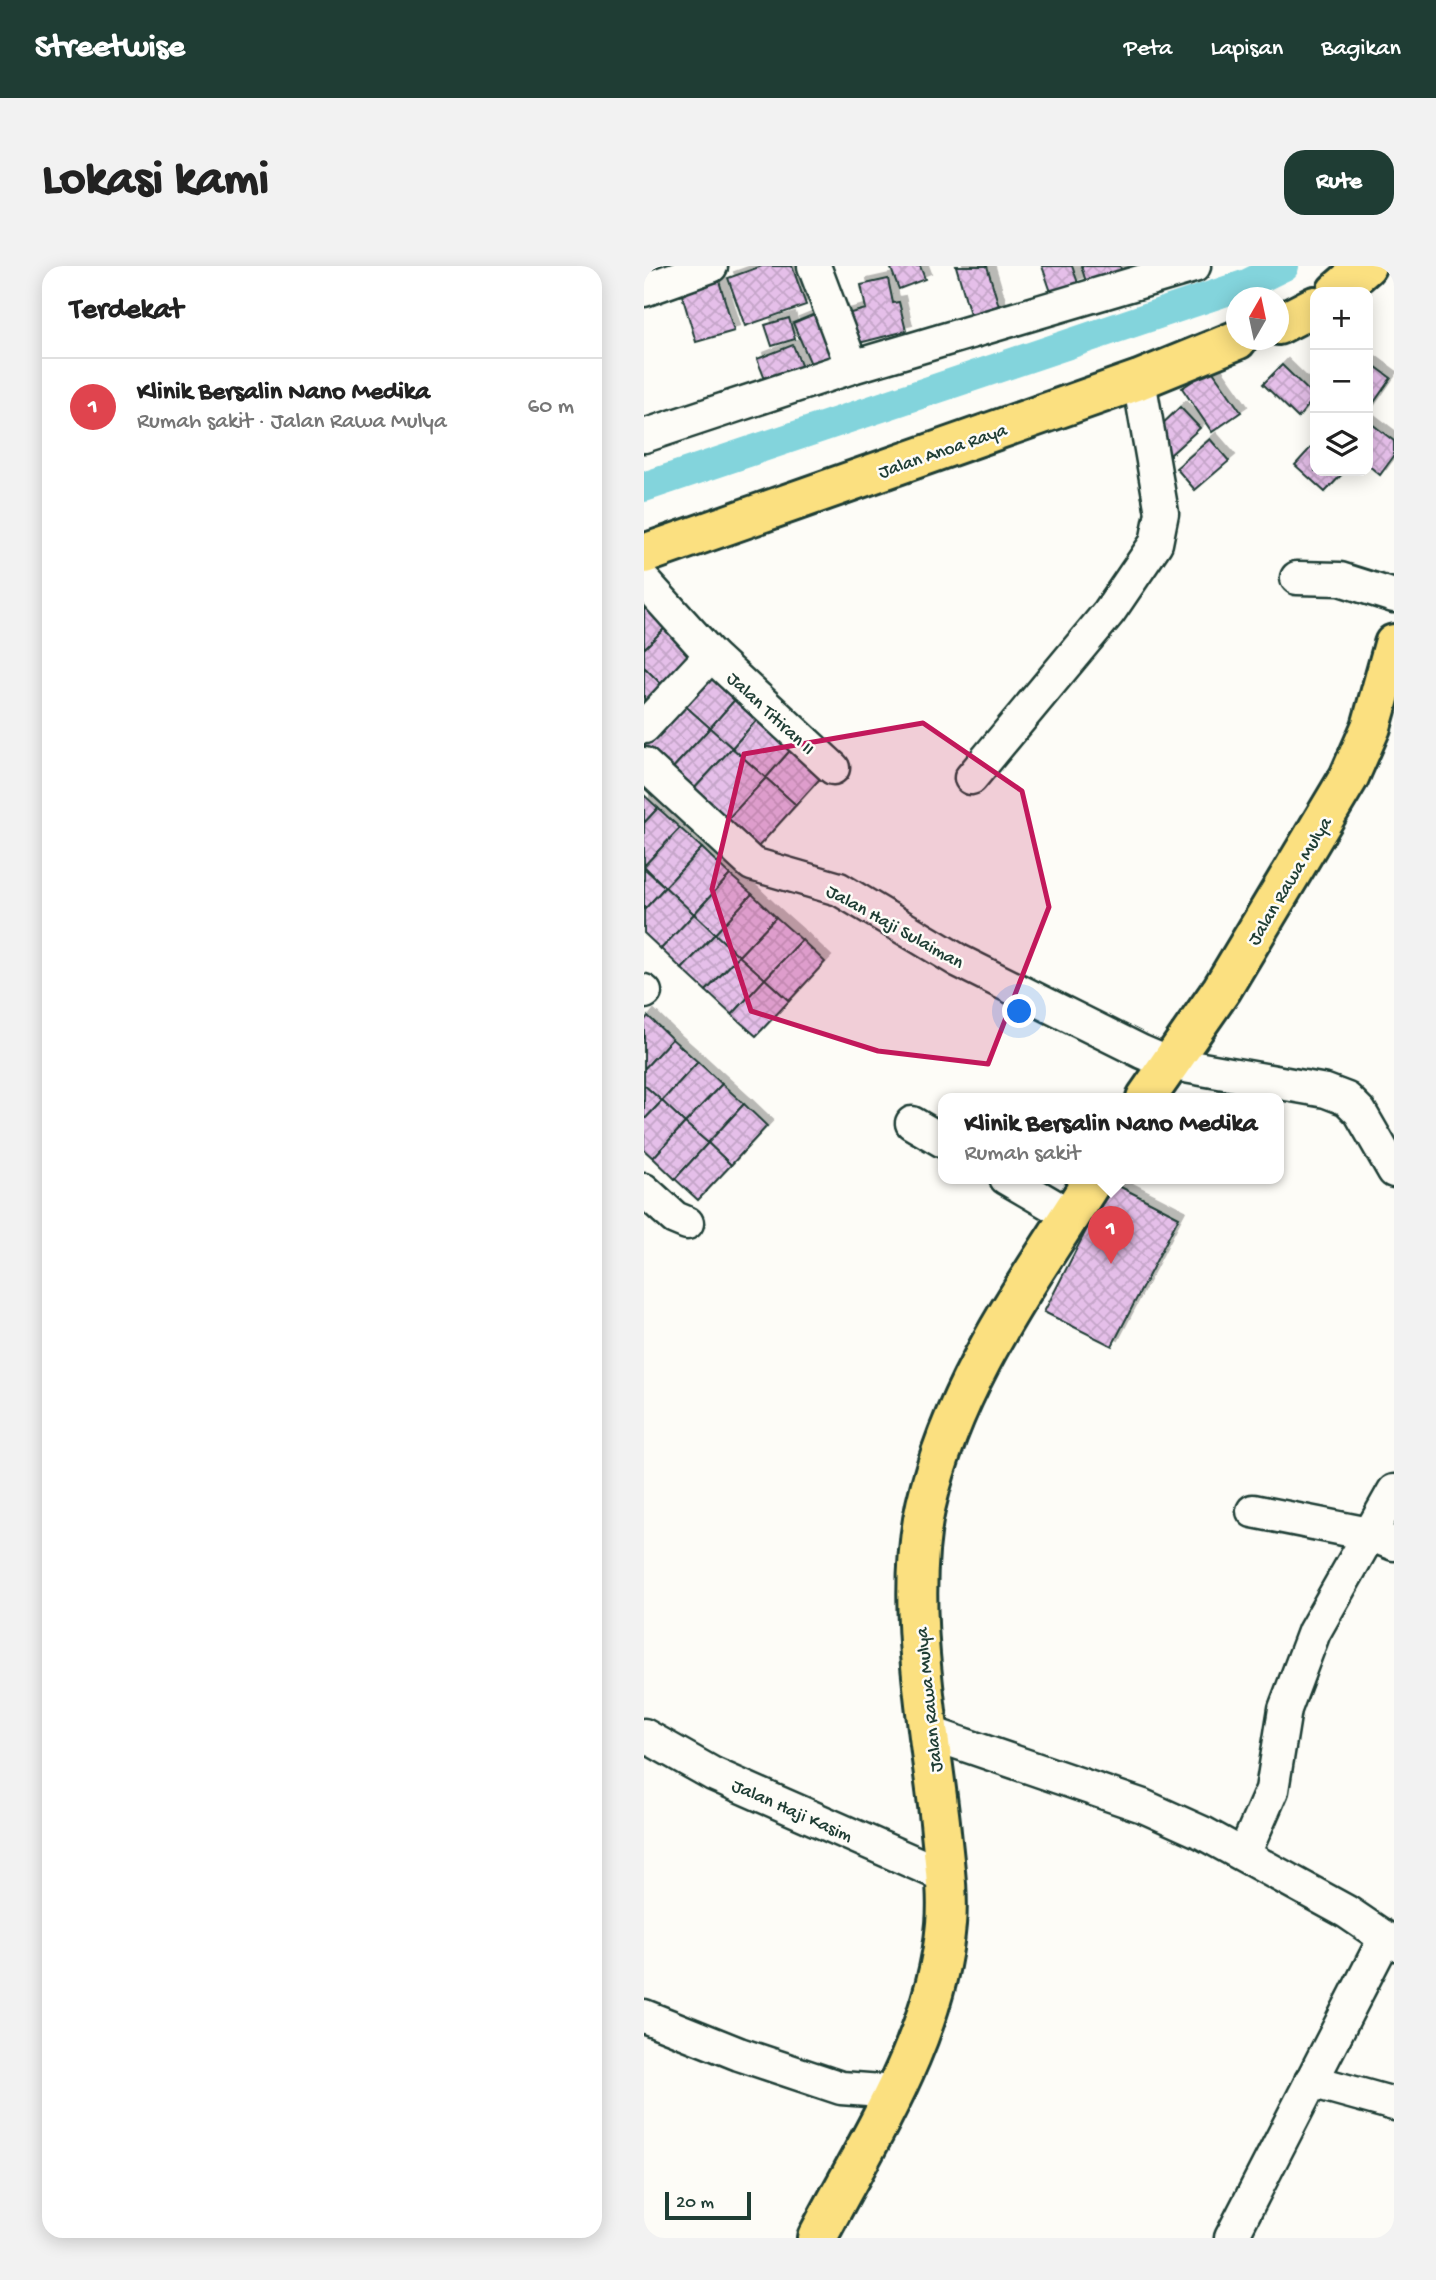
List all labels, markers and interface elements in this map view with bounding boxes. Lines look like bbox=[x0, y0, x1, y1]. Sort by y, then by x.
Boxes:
text: Streetwise bbox=[35, 30, 185, 68]
text: Peta bbox=[1124, 35, 1172, 64]
text: Lapisan bbox=[1210, 35, 1283, 64]
text: Bagikan bbox=[1321, 35, 1401, 64]
button: Rute bbox=[1284, 150, 1394, 215]
text: Lokasi kami bbox=[42, 153, 269, 211]
north arrow bbox=[1226, 287, 1289, 350]
map controls bbox=[1310, 287, 1373, 476]
button: + bbox=[1310, 287, 1373, 350]
text: Terdekat bbox=[70, 294, 183, 329]
button: − bbox=[1310, 350, 1373, 413]
text: Klinik Bersalin Nano Medika bbox=[137, 378, 430, 409]
text: 1 bbox=[88, 394, 98, 421]
text: 60 m bbox=[528, 394, 574, 421]
text: Rumah sakit · Jalan Rawa Mulya bbox=[137, 409, 447, 436]
button: layers bbox=[1310, 413, 1373, 476]
street label: Jalan Anoa Raya bbox=[876, 419, 1012, 485]
street label: Jalan Titiran II bbox=[721, 668, 818, 761]
street label: Jalan Rawa Mulya bbox=[1244, 812, 1339, 950]
street label: Jalan Haji Sulaiman bbox=[821, 881, 967, 975]
your location bbox=[1002, 994, 1036, 1028]
popup bbox=[938, 1093, 1284, 1184]
text: Klinik Bersalin Nano Medika bbox=[965, 1110, 1257, 1141]
text: Rumah sakit bbox=[965, 1141, 1080, 1168]
pin: 1 bbox=[1088, 1206, 1134, 1264]
street label: Jalan Rawa Mulya bbox=[911, 1625, 950, 1773]
street label: Jalan Haji Kasim bbox=[728, 1775, 856, 1849]
scale bar bbox=[665, 2189, 751, 2221]
text: 20 m bbox=[676, 2192, 714, 2215]

